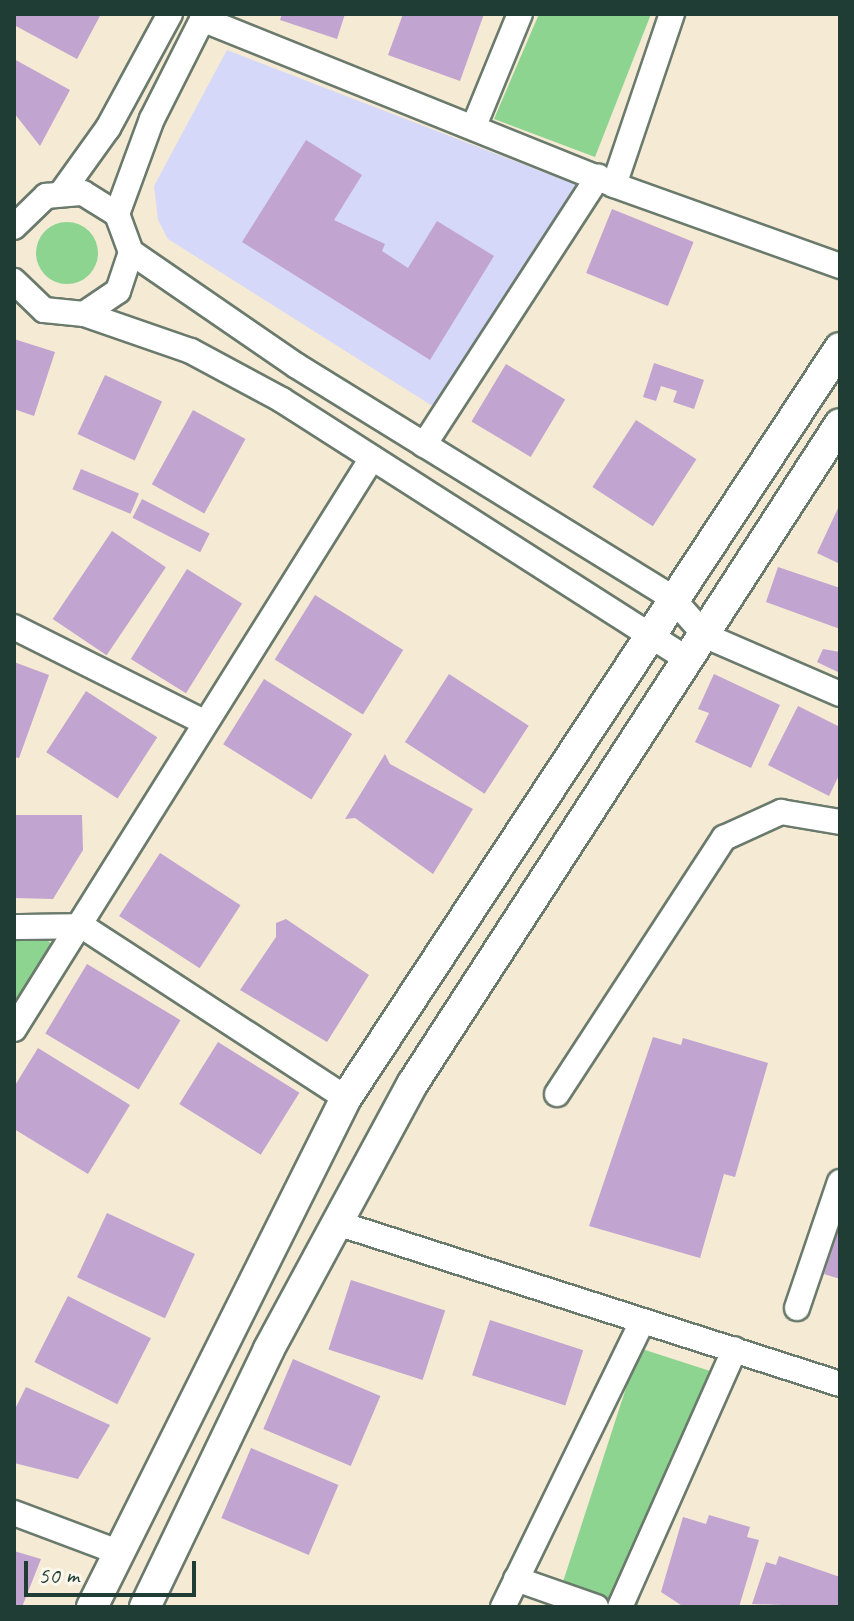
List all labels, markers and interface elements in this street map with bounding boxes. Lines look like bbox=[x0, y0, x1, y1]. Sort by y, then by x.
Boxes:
scale bar bbox=[28, 1545, 200, 1595]
text: 50 m bbox=[38, 1560, 79, 1590]

